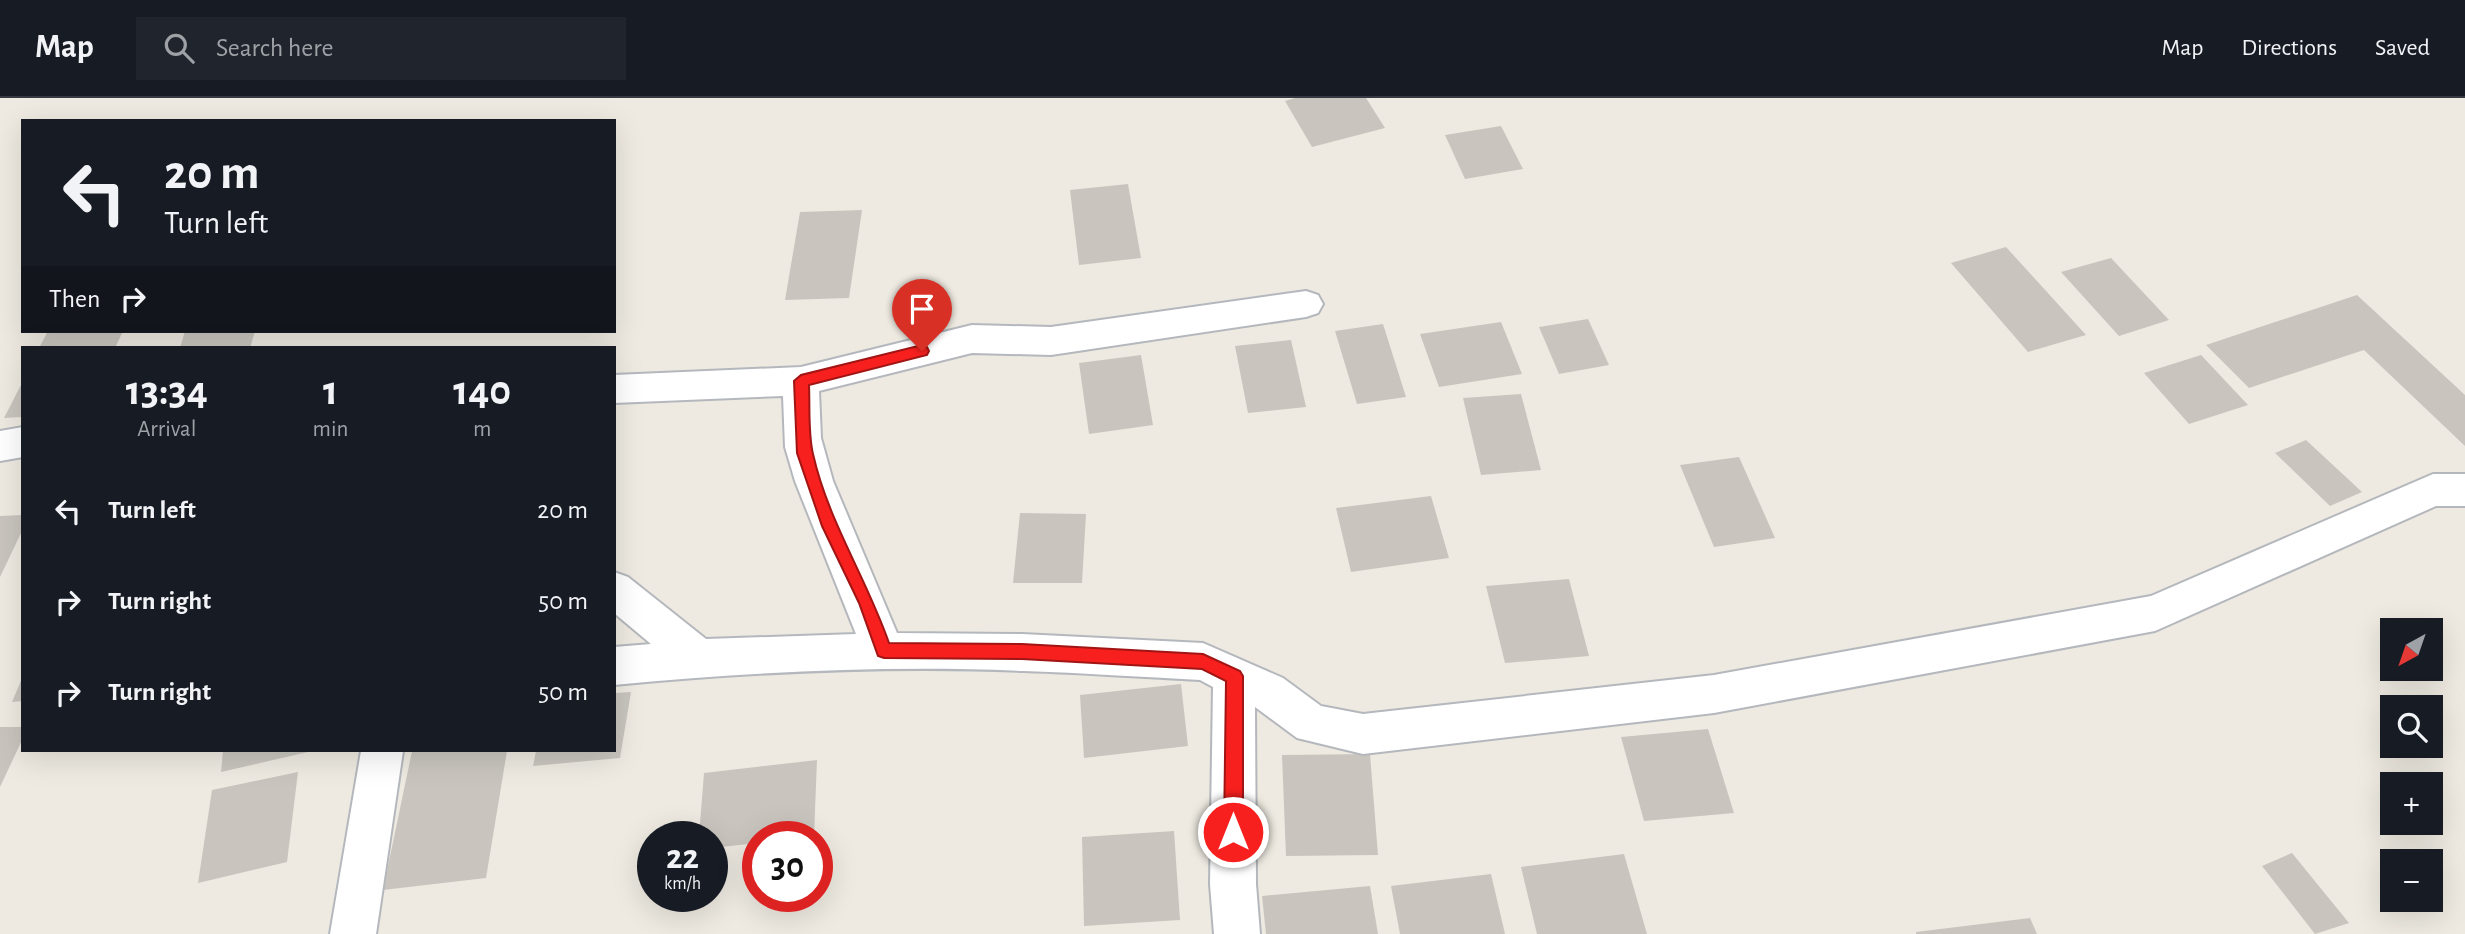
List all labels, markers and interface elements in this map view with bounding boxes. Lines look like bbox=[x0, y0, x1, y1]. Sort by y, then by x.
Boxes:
search box bbox=[136, 17, 626, 80]
icon: search bbox=[160, 29, 198, 67]
text: Map bbox=[35, 31, 94, 64]
text: Search here bbox=[216, 35, 334, 61]
text: Map bbox=[2161, 36, 2203, 60]
text: Directions bbox=[2241, 36, 2337, 60]
text: Saved bbox=[2375, 36, 2430, 60]
icon: left bbox=[49, 147, 140, 238]
text: 20 m bbox=[164, 149, 260, 198]
text: Turn left bbox=[164, 207, 268, 239]
pin bbox=[892, 279, 952, 351]
icon: right bbox=[114, 280, 152, 318]
text: Then bbox=[49, 286, 100, 312]
icon: arrive bbox=[903, 290, 941, 328]
text: 13:34 bbox=[126, 370, 208, 412]
text: 1 bbox=[323, 370, 338, 412]
text: 140 bbox=[453, 370, 511, 412]
text: Arrival bbox=[137, 418, 196, 441]
text: min bbox=[313, 418, 348, 441]
text: m bbox=[473, 418, 491, 441]
icon: left bbox=[49, 492, 87, 530]
text: Turn left bbox=[108, 497, 196, 523]
text: 20 m bbox=[537, 497, 588, 523]
icon: right bbox=[49, 583, 87, 621]
text: Turn right bbox=[108, 588, 211, 614]
text: 50 m bbox=[538, 588, 588, 614]
north arrow bbox=[2380, 618, 2443, 681]
map controls bbox=[2380, 618, 2443, 912]
icon: right bbox=[49, 674, 87, 712]
text: Turn right bbox=[108, 679, 211, 705]
text: 50 m bbox=[538, 679, 588, 705]
button: search bbox=[2380, 695, 2443, 758]
button: + bbox=[2380, 772, 2443, 835]
position arrow bbox=[1196, 795, 1270, 869]
speed limit sign: 30 bbox=[742, 821, 833, 912]
text: 22 bbox=[666, 840, 699, 875]
button: − bbox=[2380, 849, 2443, 912]
text: km/h bbox=[664, 875, 701, 893]

